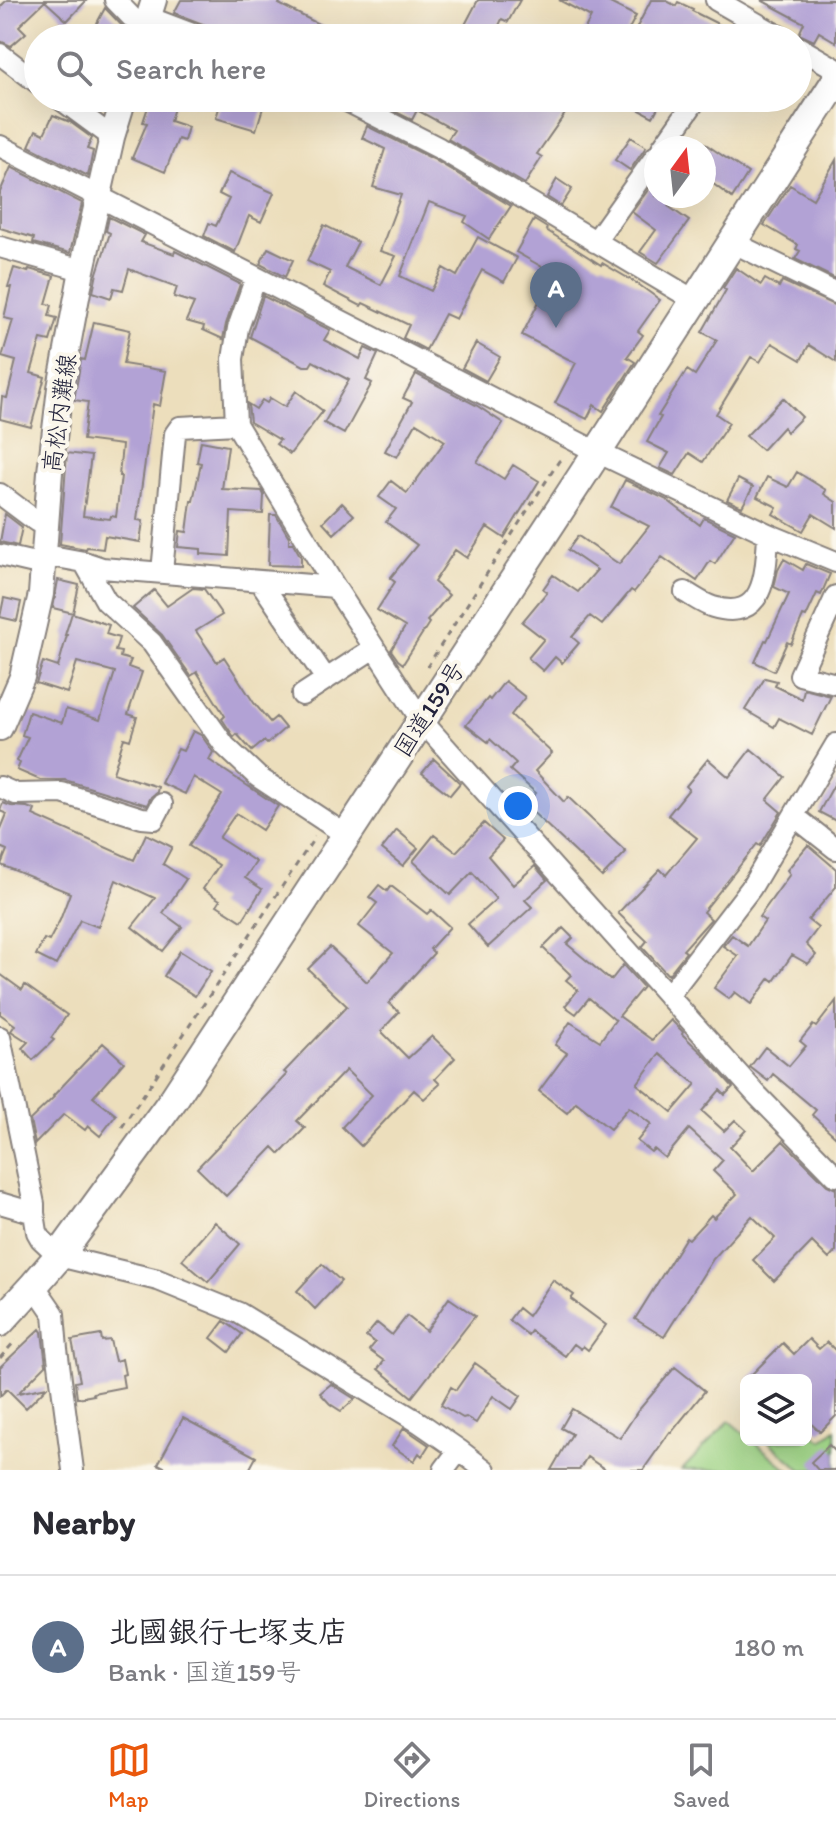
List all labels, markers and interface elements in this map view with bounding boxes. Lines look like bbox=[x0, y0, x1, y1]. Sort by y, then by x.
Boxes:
search box bbox=[24, 24, 812, 112]
icon: search bbox=[52, 46, 96, 90]
text: Search here bbox=[116, 50, 266, 87]
north arrow bbox=[644, 136, 716, 208]
pin: A bbox=[530, 262, 582, 328]
street label: 高松内灘線 bbox=[36, 352, 82, 474]
street label: 国道159号 bbox=[387, 656, 471, 762]
your location bbox=[498, 786, 538, 826]
map controls bbox=[740, 1374, 812, 1446]
button: layers bbox=[740, 1374, 812, 1446]
text: Nearby bbox=[32, 1502, 135, 1543]
text: 北國銀行七塚支店 bbox=[108, 1613, 348, 1650]
text: A bbox=[50, 1631, 66, 1663]
text: 180 m bbox=[734, 1631, 804, 1663]
text: Bank · 国道159号 bbox=[108, 1656, 302, 1688]
tab: Map bbox=[107, 1738, 151, 1813]
tab: Directions bbox=[364, 1738, 460, 1813]
tab: Saved bbox=[673, 1738, 729, 1813]

